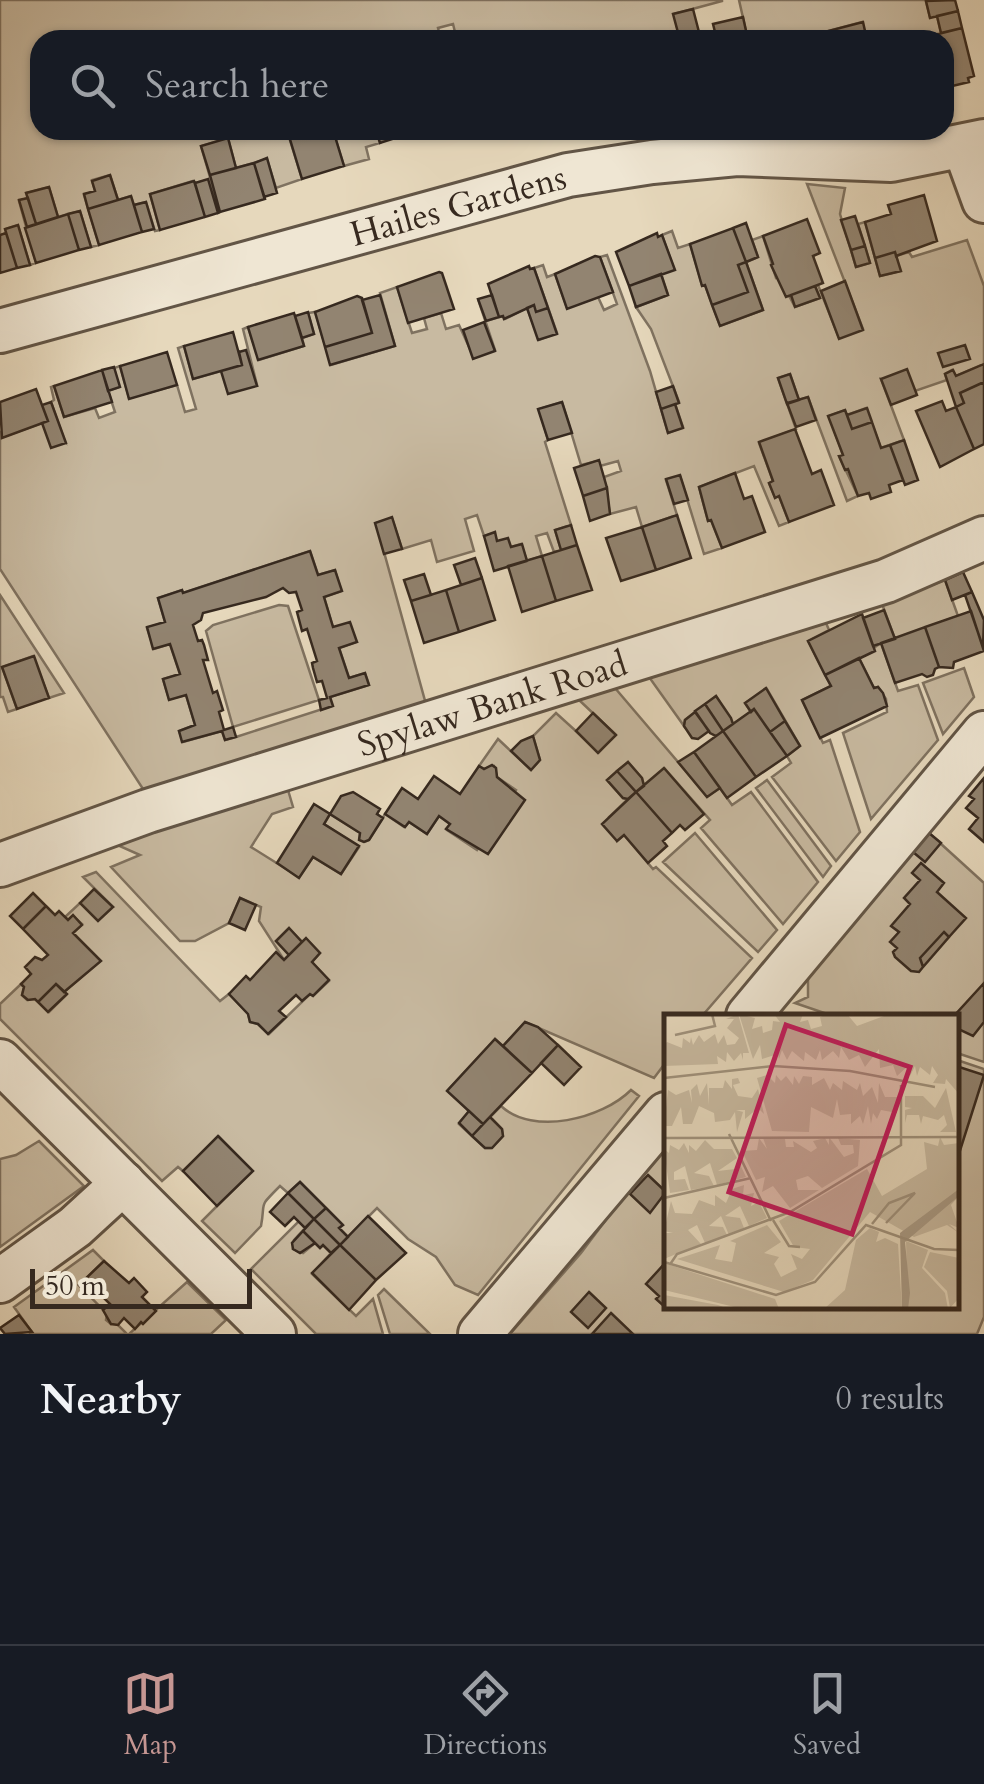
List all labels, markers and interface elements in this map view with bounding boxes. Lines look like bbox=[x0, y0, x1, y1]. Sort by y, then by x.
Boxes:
search box bbox=[30, 30, 954, 140]
icon: search bbox=[65, 58, 120, 113]
text: Search here bbox=[145, 59, 329, 111]
street label: Hailes Gardens bbox=[345, 154, 572, 259]
street label: Spylaw Bank Road bbox=[352, 640, 634, 769]
inset map bbox=[664, 1014, 959, 1309]
scale bar bbox=[30, 1264, 252, 1308]
text: 50 m bbox=[45, 1267, 105, 1305]
text: Nearby bbox=[40, 1371, 182, 1428]
text: 0 results bbox=[836, 1377, 944, 1421]
tab: Map bbox=[123, 1666, 178, 1764]
tab: Directions bbox=[424, 1666, 547, 1764]
tab: Saved bbox=[793, 1666, 861, 1764]

